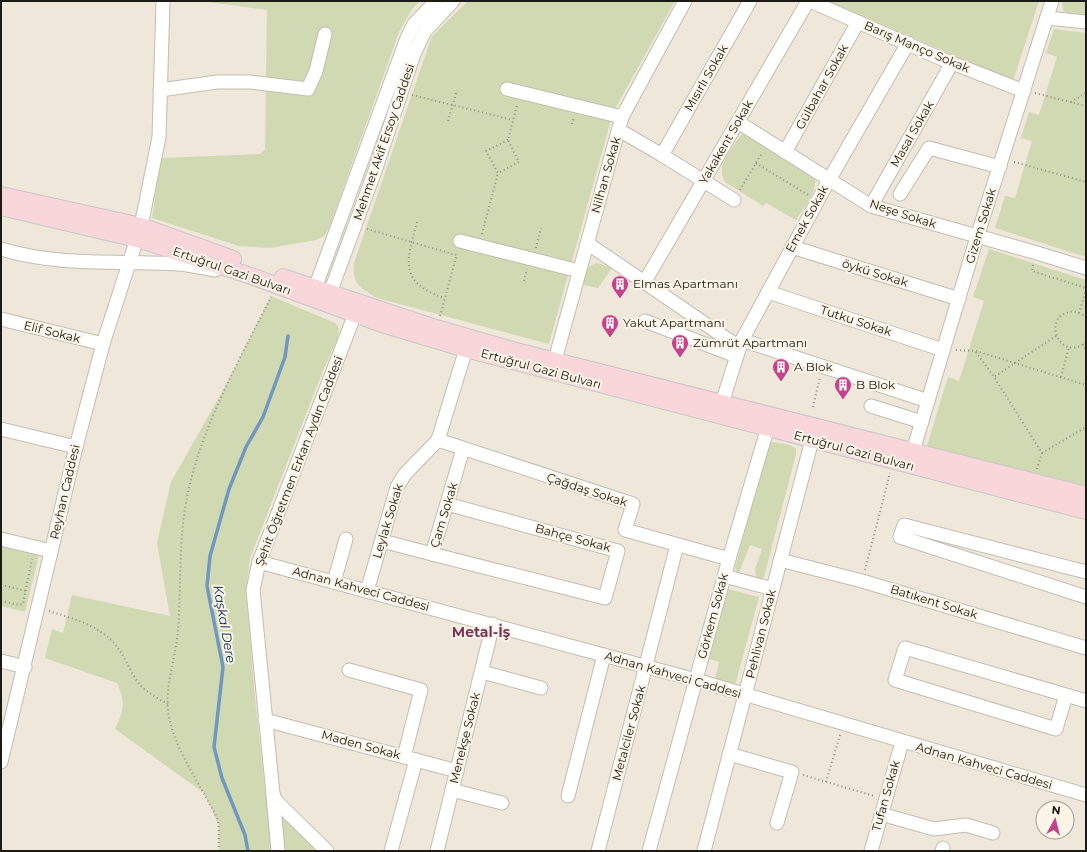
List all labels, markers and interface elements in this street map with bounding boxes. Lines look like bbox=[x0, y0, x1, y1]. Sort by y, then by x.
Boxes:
street label: Barış Manço Sokak bbox=[862, 18, 973, 76]
street label: Mısırlı Sokak bbox=[680, 41, 731, 114]
street label: Gülbahar Sokak bbox=[792, 41, 852, 132]
street label: Mehmet Akif Ersoy Caddesi bbox=[350, 61, 417, 222]
street label: Yakakent Sokak bbox=[695, 96, 756, 186]
street label: Masal Sokak bbox=[887, 97, 937, 170]
street label: Nilhan Sokak bbox=[587, 134, 624, 215]
street label: Emek Sokak bbox=[782, 182, 832, 255]
street label: Gizem Sokak bbox=[962, 186, 999, 265]
street label: Neşe Sokak bbox=[868, 196, 939, 232]
street label: Ertuğrul Gazi Bulvarı bbox=[171, 243, 293, 298]
street label: öykü Sokak bbox=[840, 255, 911, 290]
building icon: Elmas Apartmanı bbox=[610, 274, 630, 299]
place label: Elmas Apartmanı bbox=[633, 276, 738, 291]
street label: Tutku Sokak bbox=[819, 302, 895, 339]
building icon: Yakut Apartmanı bbox=[600, 313, 620, 338]
place label: Yakut Apartmanı bbox=[623, 315, 725, 330]
street label: Elif Sokak bbox=[22, 317, 83, 346]
building icon: Zümrüt Apartmanı bbox=[670, 333, 690, 358]
place label: Zümrüt Apartmanı bbox=[693, 335, 807, 350]
street label: Ertuğrul Gazi Bulvarı bbox=[479, 345, 603, 392]
street label: Şehit Öğretmen Erkan Aydın Caddesi bbox=[251, 354, 346, 568]
building icon: A Blok bbox=[771, 357, 791, 382]
place label: A Blok bbox=[794, 359, 834, 374]
building icon: B Blok bbox=[833, 375, 853, 400]
place label: B Blok bbox=[856, 377, 896, 392]
street label: Ertuğrul Gazi Bulvarı bbox=[792, 427, 916, 474]
street label: Reyhan Caddesi bbox=[46, 443, 83, 541]
street label: Çağdaş Sokak bbox=[545, 469, 630, 510]
street label: Çam Sokak bbox=[426, 480, 461, 549]
street label: Leylak Sokak bbox=[369, 481, 406, 560]
street label: Bahçe Sokak bbox=[534, 520, 613, 555]
street label: Adnan Kahveci Caddesi bbox=[291, 563, 431, 614]
street label: Görkem Sokak bbox=[694, 571, 731, 660]
street label: Batıkent Sokak bbox=[889, 581, 981, 622]
water label: Kaşkal Dere bbox=[210, 584, 240, 664]
street label: Pehlivan Sokak bbox=[742, 587, 779, 680]
district label: Metal-İş bbox=[452, 623, 511, 641]
street label: Adnan Kahveci Caddesi bbox=[603, 648, 743, 701]
street label: Metalciler Sokak bbox=[609, 683, 649, 782]
street label: Menekşe Sokak bbox=[446, 690, 483, 785]
street label: Maden Sokak bbox=[320, 727, 403, 763]
street label: Adnan Kahveci Caddesi bbox=[914, 739, 1054, 792]
street label: Tufan Sokak bbox=[868, 758, 903, 833]
north arrow bbox=[1035, 800, 1075, 840]
text: N bbox=[1051, 803, 1061, 818]

